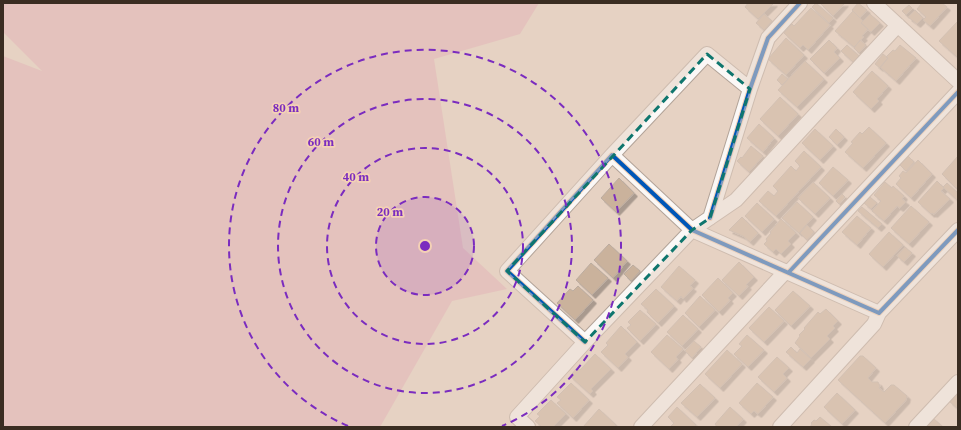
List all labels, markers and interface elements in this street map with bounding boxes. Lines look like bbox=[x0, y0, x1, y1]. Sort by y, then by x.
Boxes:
text: 80 m bbox=[273, 100, 299, 116]
text: 60 m bbox=[308, 134, 334, 150]
text: 40 m bbox=[343, 169, 369, 185]
text: 20 m bbox=[377, 204, 403, 220]
centre of rings bbox=[418, 239, 432, 253]

